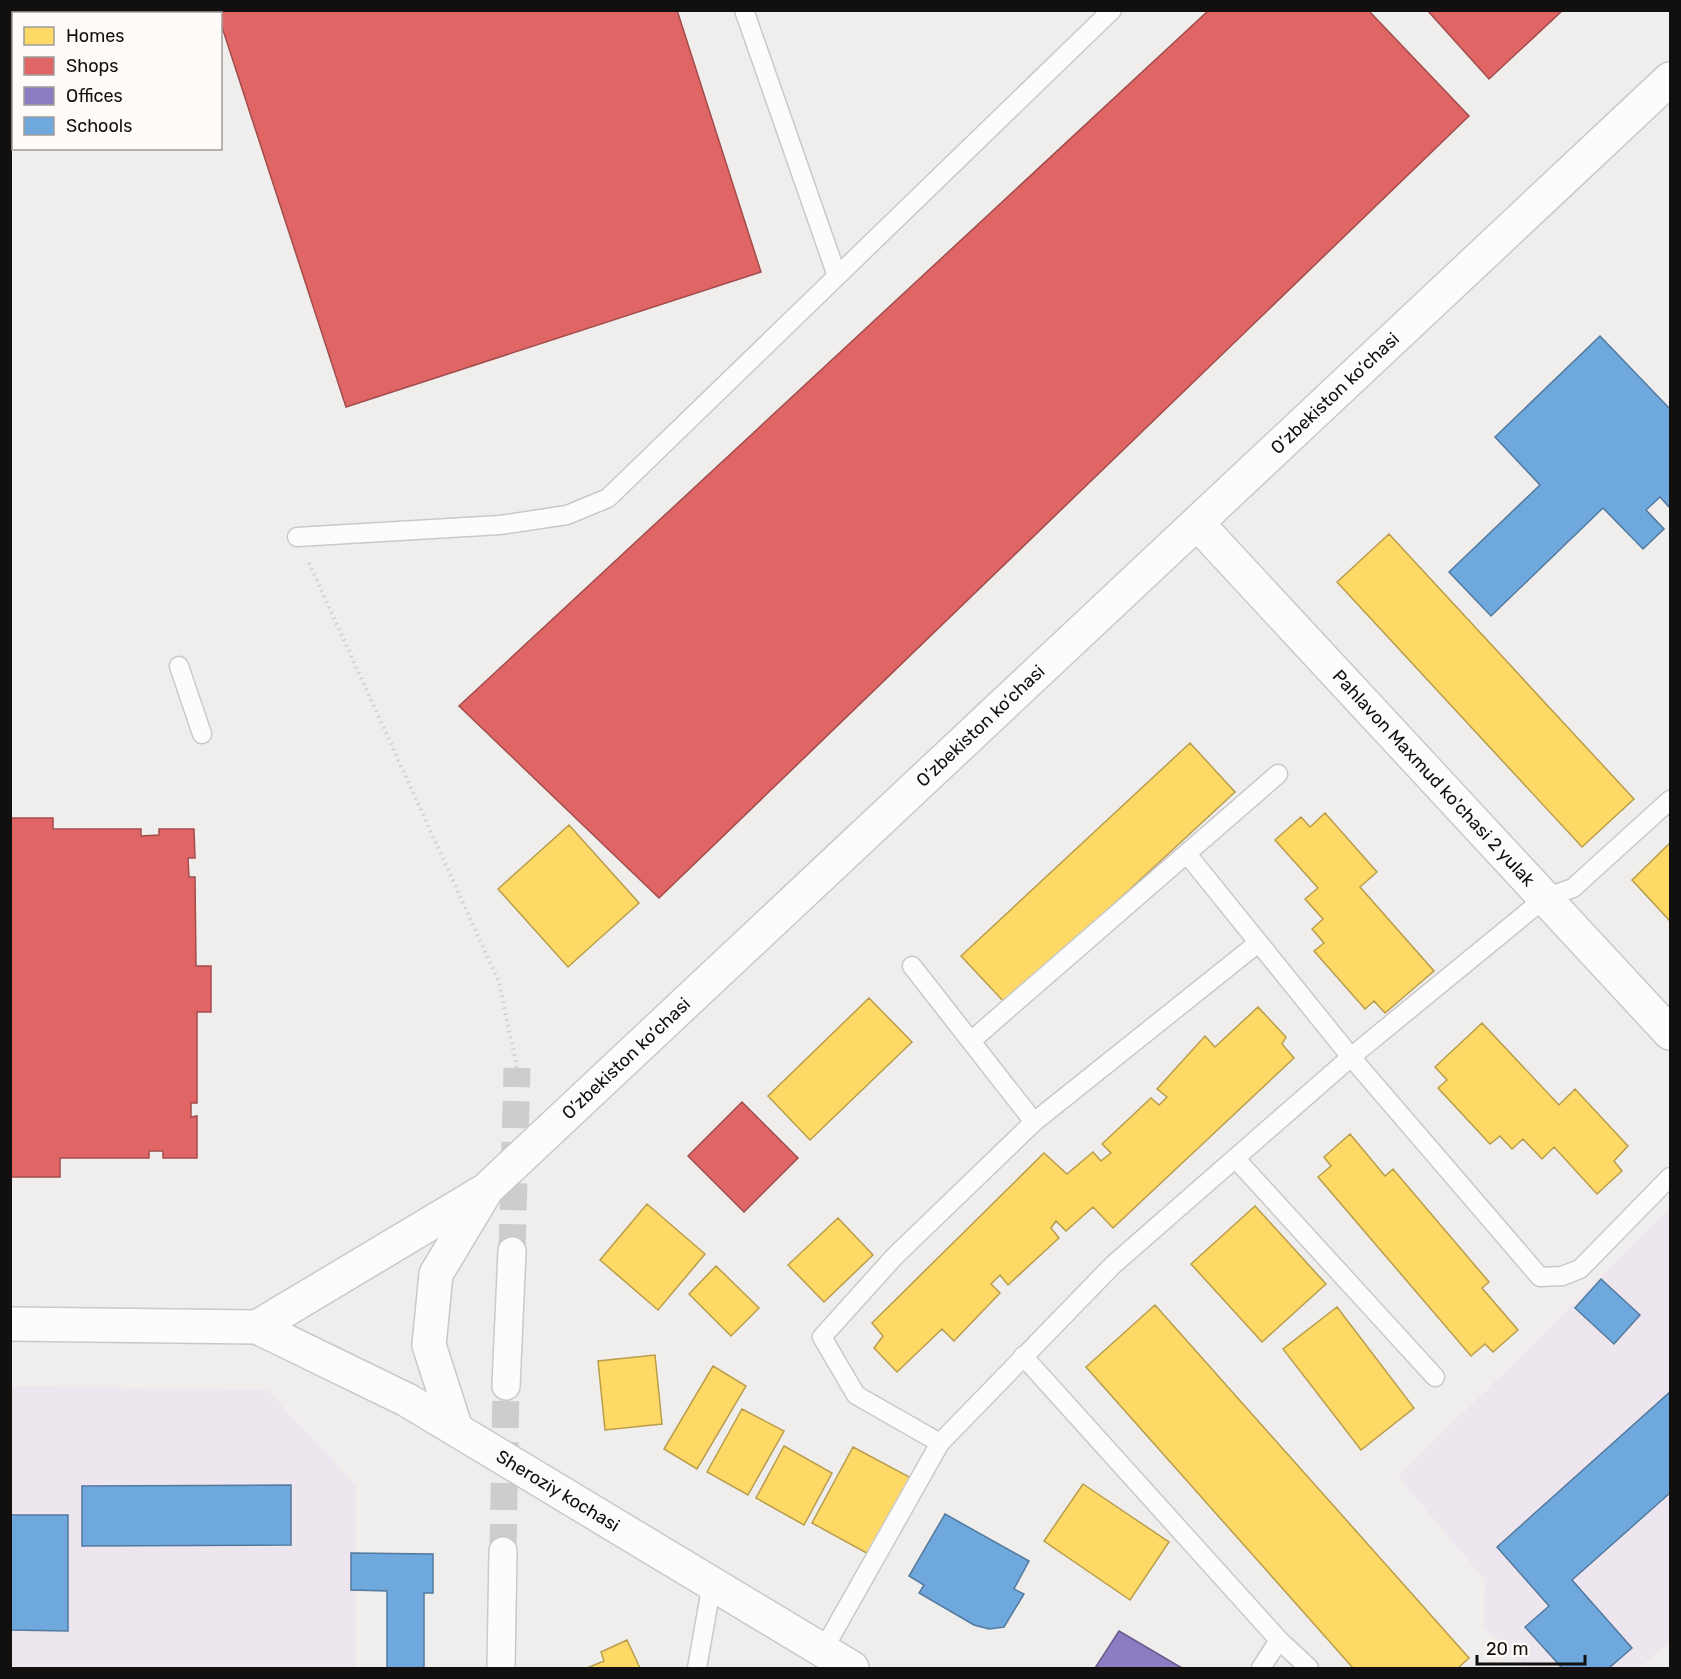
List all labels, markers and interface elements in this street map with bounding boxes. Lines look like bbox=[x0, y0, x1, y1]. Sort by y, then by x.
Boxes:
legend bbox=[12, 12, 222, 150]
text: Homes bbox=[66, 25, 124, 47]
text: Shops bbox=[66, 55, 118, 77]
text: Offices bbox=[66, 85, 123, 107]
text: Schools bbox=[66, 115, 132, 137]
street label: O’zbekiston ko‘chasi bbox=[1266, 328, 1404, 459]
street label: O’zbekiston ko‘chasi bbox=[912, 660, 1049, 792]
street label: Pahlavon Maxmud ko'chasi 2 yulak bbox=[1328, 665, 1540, 892]
street label: O’zbekiston ko‘chasi bbox=[557, 993, 695, 1124]
street label: Sheroziy kochasi bbox=[492, 1445, 624, 1536]
scale bar bbox=[1477, 1628, 1585, 1666]
text: 20 m bbox=[1486, 1638, 1528, 1660]

